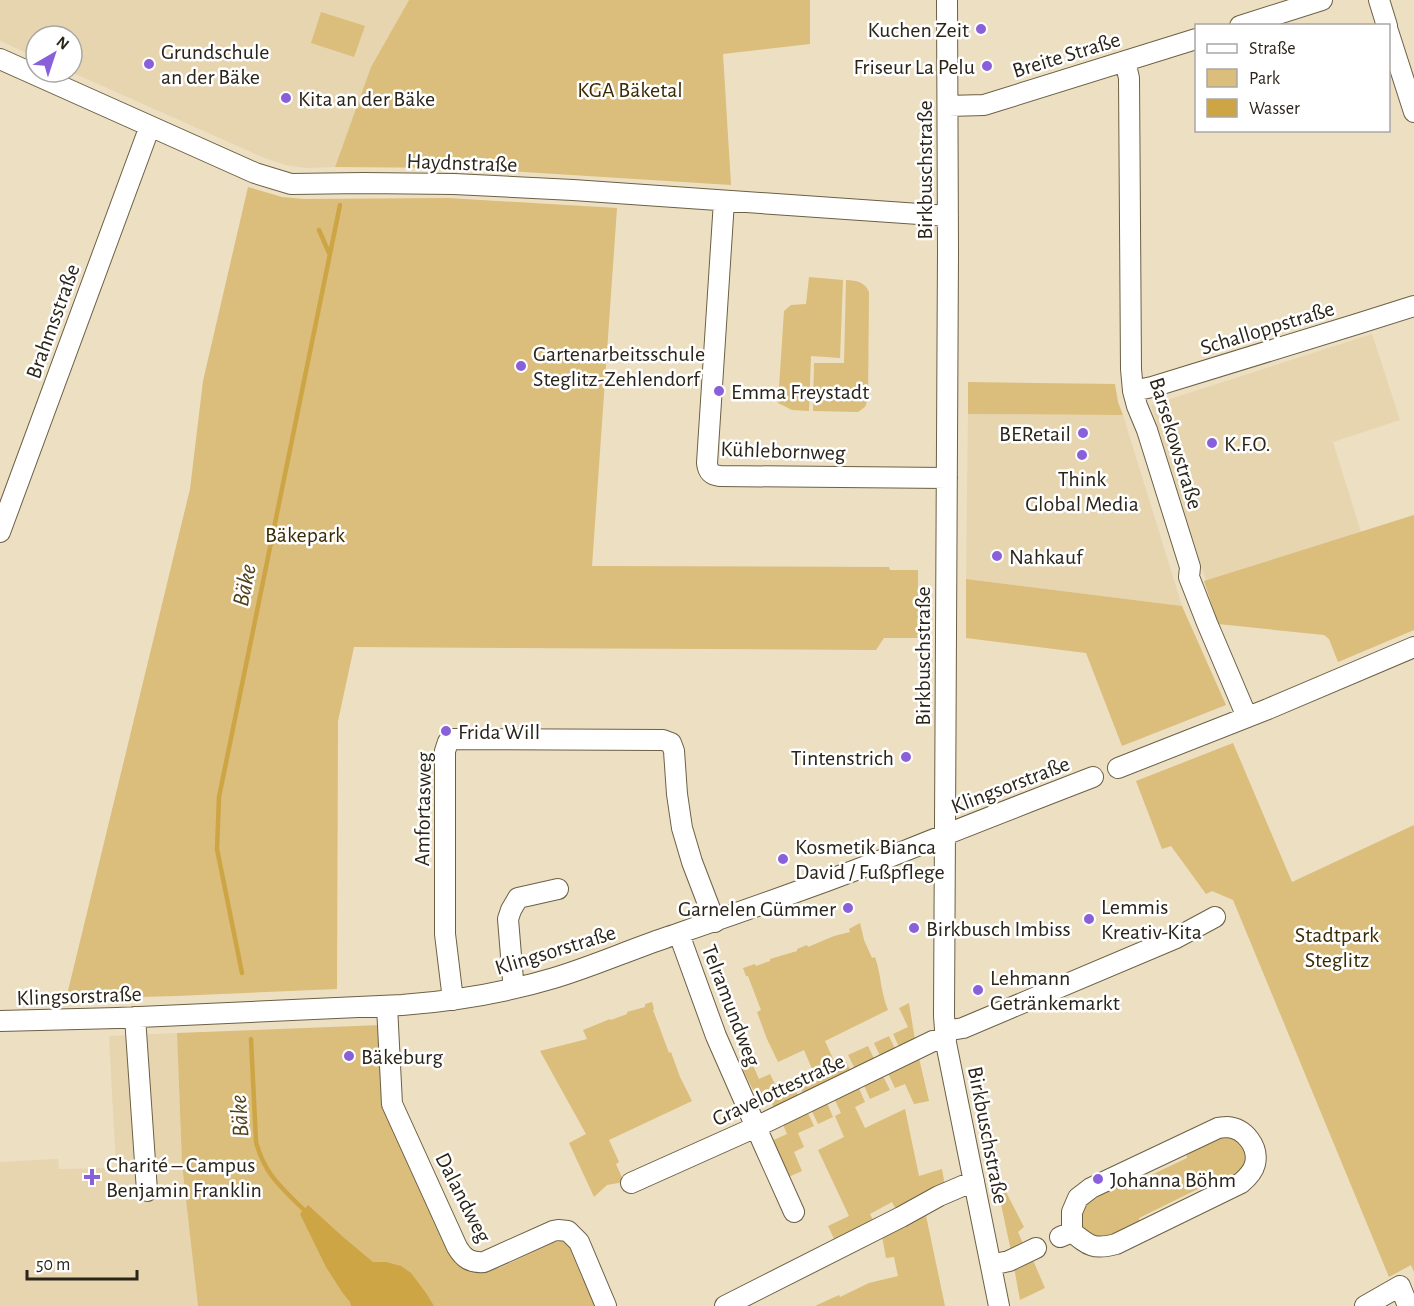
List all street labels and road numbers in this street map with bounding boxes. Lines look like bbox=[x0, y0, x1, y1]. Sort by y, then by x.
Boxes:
street label: Breite Straße bbox=[1010, 28, 1123, 82]
street label: Birkbuschstraße bbox=[914, 100, 936, 240]
street label: Haydnstraße bbox=[406, 150, 518, 176]
street label: Brahmsstraße bbox=[22, 261, 84, 382]
street label: Schalloppstraße bbox=[1198, 297, 1337, 359]
street label: Barsekowstraße bbox=[1146, 375, 1207, 512]
street label: Kühlebornweg bbox=[720, 438, 846, 464]
street label: Birkbuschstraße bbox=[912, 586, 934, 726]
street label: Amfortasweg bbox=[411, 751, 435, 866]
street label: Klingsorstraße bbox=[948, 752, 1073, 818]
street label: Klingsorstraße bbox=[492, 921, 618, 979]
street label: Telramundweg bbox=[698, 942, 764, 1069]
street label: Klingsorstraße bbox=[16, 983, 142, 1009]
street label: Gravelottestraße bbox=[709, 1050, 848, 1130]
street label: Birkbuschstraße bbox=[964, 1065, 1012, 1206]
street label: Dalandweg bbox=[431, 1149, 495, 1246]

